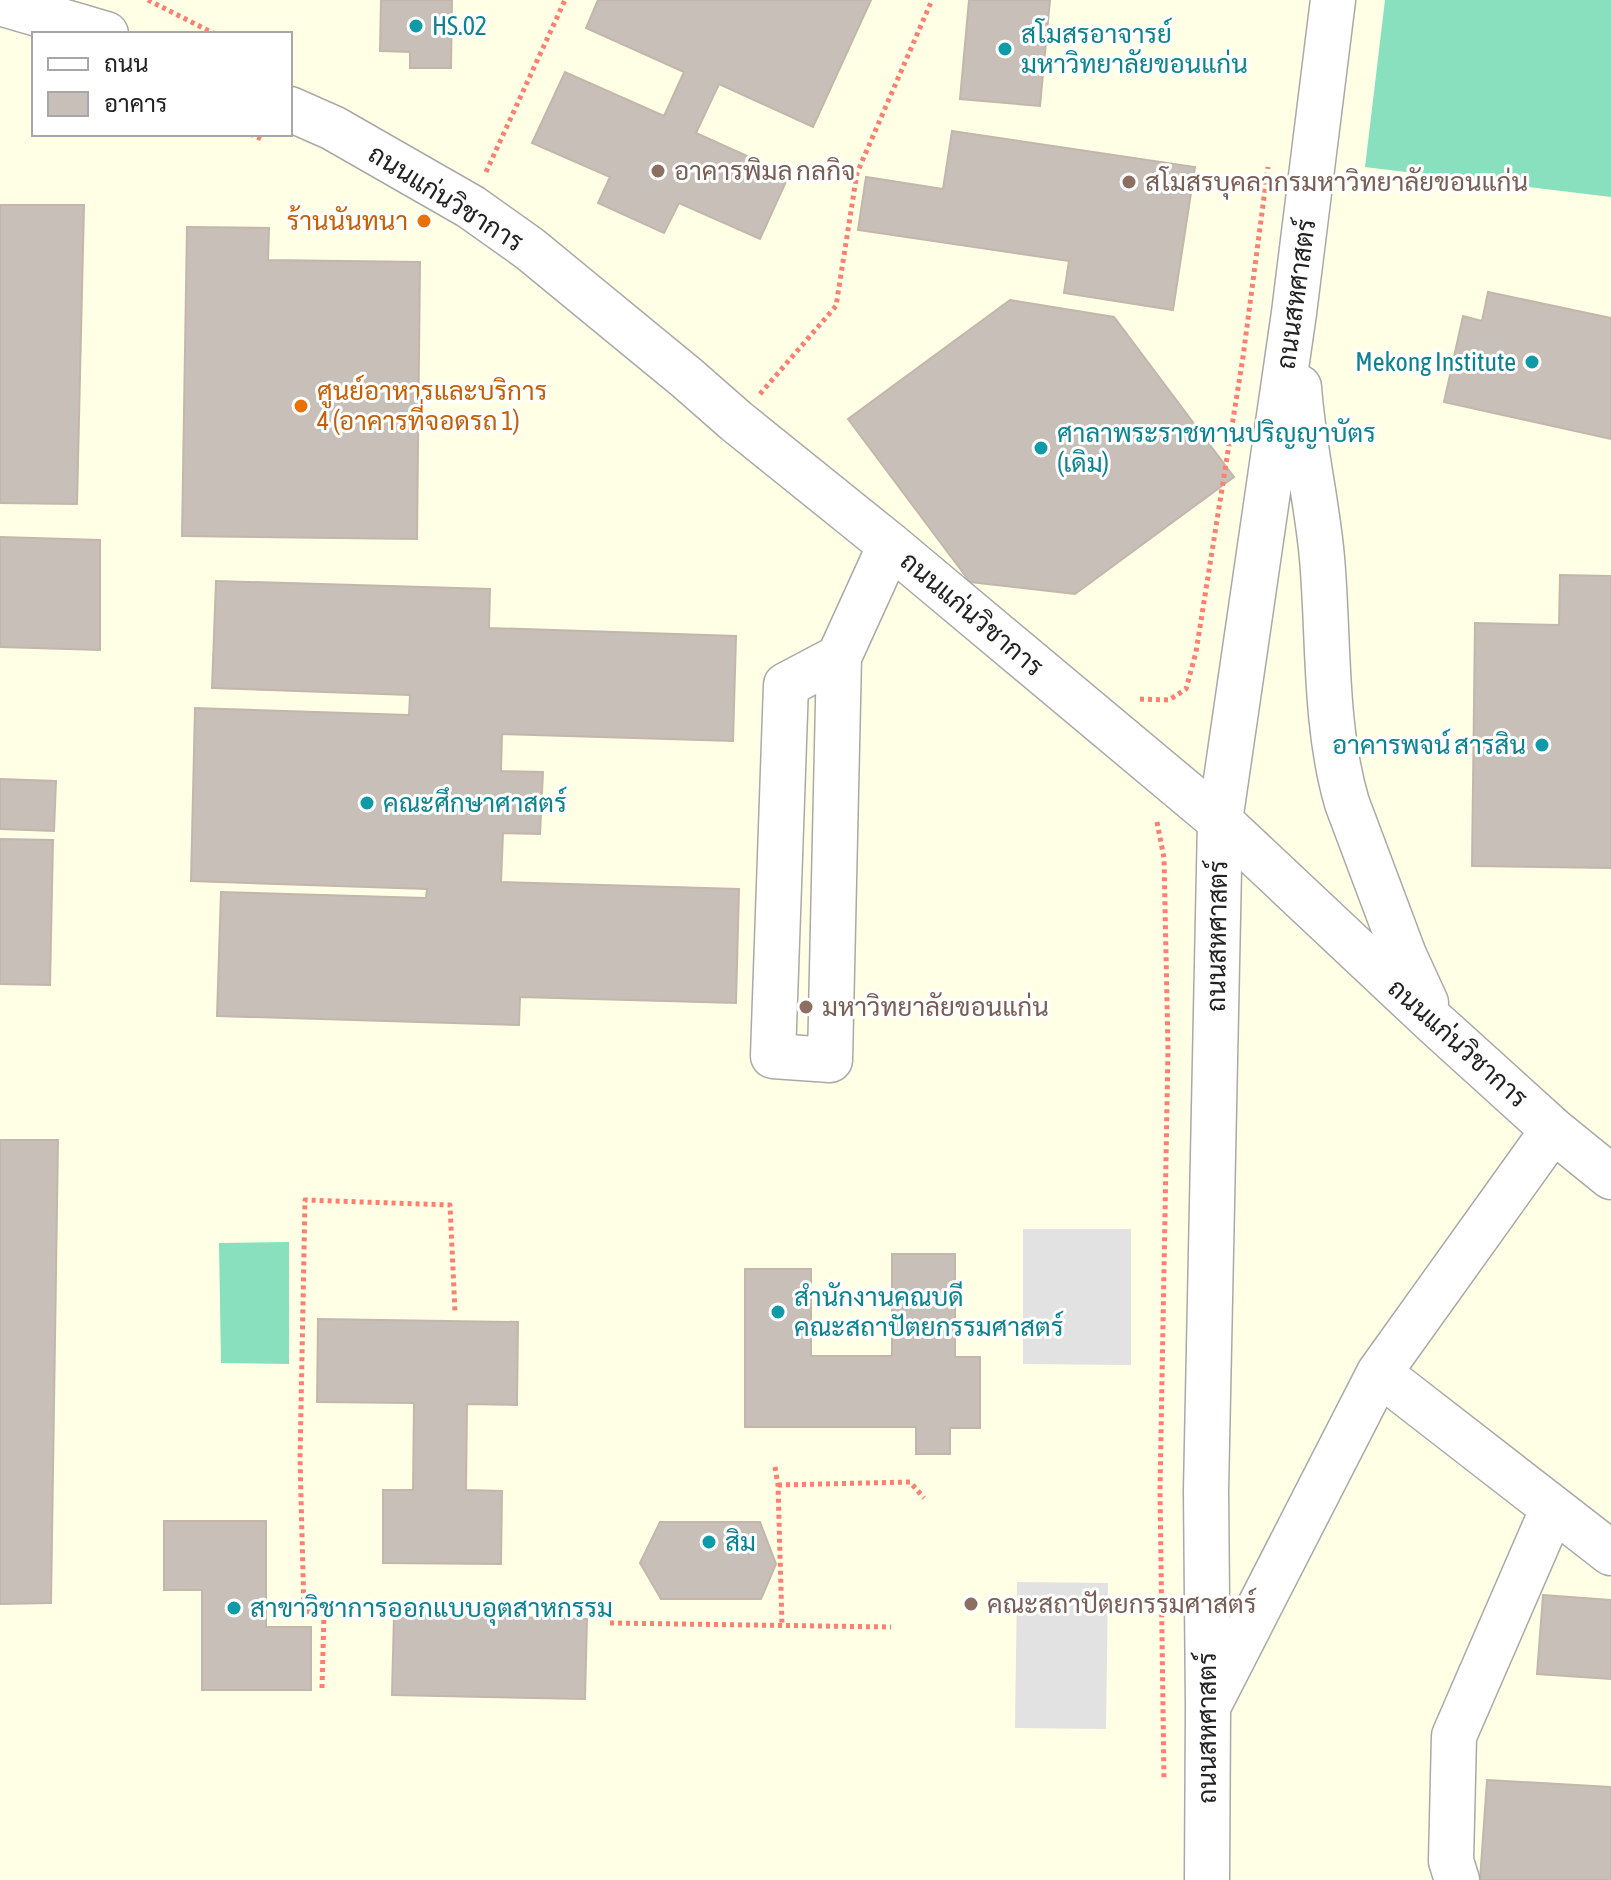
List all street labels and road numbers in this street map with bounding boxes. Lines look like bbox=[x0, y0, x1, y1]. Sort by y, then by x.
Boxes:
street label: ถนนแก่นวิชาการ bbox=[363, 138, 529, 258]
street label: ถนนสหศาสตร์ bbox=[1269, 217, 1321, 371]
street label: ถนนแก่นวิชาการ bbox=[895, 546, 1049, 682]
street label: ถนนสหศาสตร์ bbox=[1199, 860, 1233, 1012]
street label: ถนนแก่นวิชาการ bbox=[1382, 973, 1534, 1113]
street label: ถนนสหศาสตร์ bbox=[1190, 1652, 1222, 1804]

